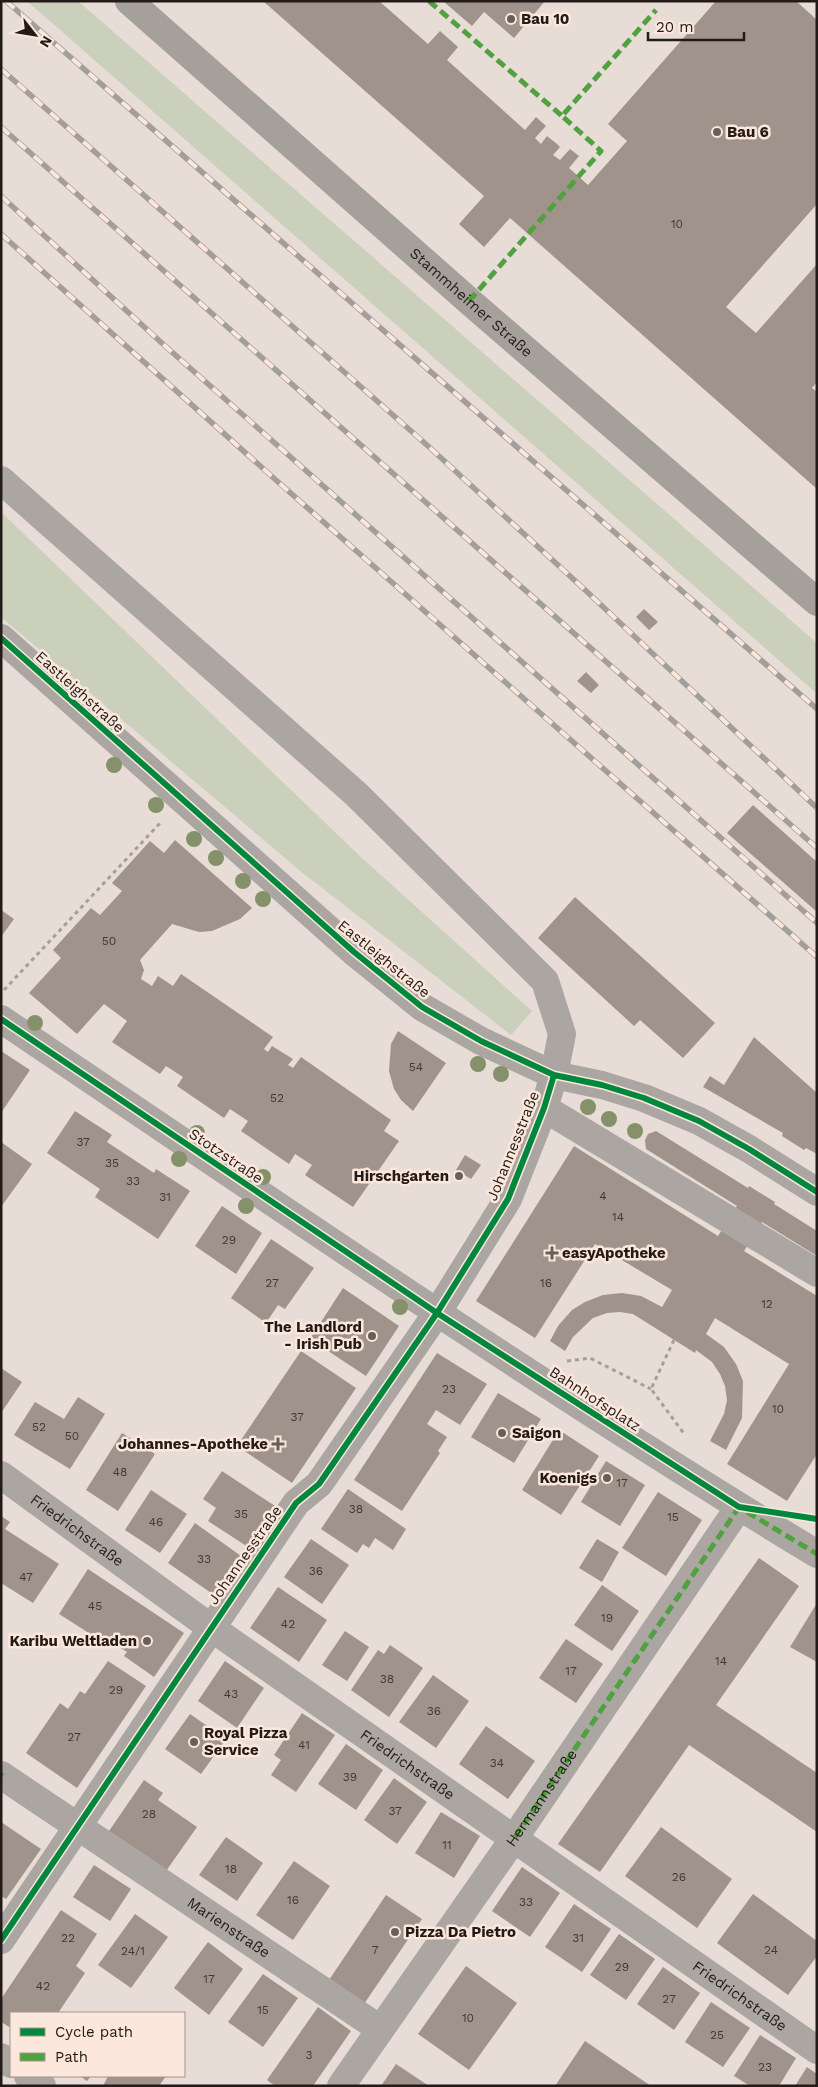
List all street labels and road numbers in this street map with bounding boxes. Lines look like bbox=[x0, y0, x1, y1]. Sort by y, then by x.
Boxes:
street label: Stammheimer Straße bbox=[406, 244, 536, 361]
street label: Eastleighstraße bbox=[32, 647, 128, 737]
street label: Eastleighstraße bbox=[334, 916, 434, 1002]
street label: Johannesstraße bbox=[483, 1088, 543, 1204]
street label: Stotzstraße bbox=[186, 1125, 266, 1187]
street label: Bahnhofsplatz bbox=[546, 1363, 644, 1435]
street label: Friedrichstraße bbox=[27, 1490, 127, 1570]
street label: Johannesstraße bbox=[204, 1502, 286, 1608]
street label: Friedrichstraße bbox=[357, 1725, 458, 1804]
street label: Hermannstraße bbox=[502, 1746, 581, 1850]
street label: Marienstraße bbox=[184, 1893, 273, 1962]
street label: Friedrichstraße bbox=[689, 1957, 790, 2035]

